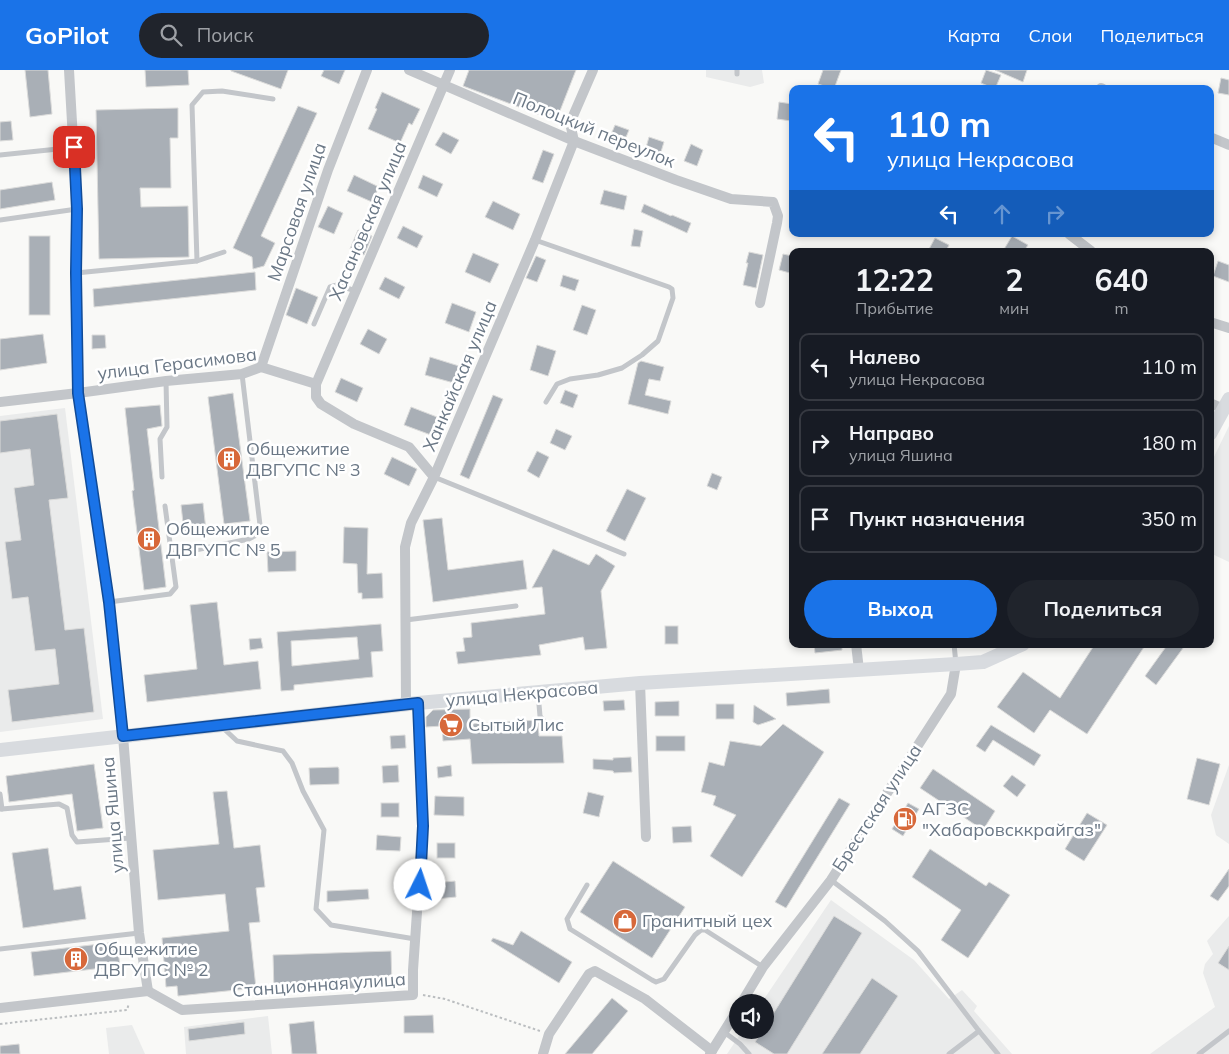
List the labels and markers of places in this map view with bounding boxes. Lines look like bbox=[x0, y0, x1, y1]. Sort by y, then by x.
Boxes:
pin bbox=[53, 126, 95, 168]
place label: Общежитие ДВГУПС № 3 bbox=[246, 437, 360, 481]
building icon: Общежитие ДВГУПС № 3 bbox=[216, 446, 242, 472]
place label: Общежитие ДВГУПС № 5 bbox=[166, 517, 281, 561]
building icon: Общежитие ДВГУПС № 5 bbox=[136, 526, 162, 552]
supermarket icon: Сытый Лис bbox=[438, 712, 464, 738]
place label: Сытый Лис bbox=[468, 713, 564, 736]
place label: АГЗС "Хабаровсккрайгаз" bbox=[922, 797, 1101, 841]
fuel station icon: АГЗС "Хабаровсккрайгаз" bbox=[892, 806, 918, 832]
shop icon: Гранитный цех bbox=[612, 908, 638, 934]
place label: Гранитный цех bbox=[642, 909, 773, 932]
place label: Общежитие ДВГУПС № 2 bbox=[94, 937, 208, 981]
building icon: Общежитие ДВГУПС № 2 bbox=[63, 946, 89, 972]

